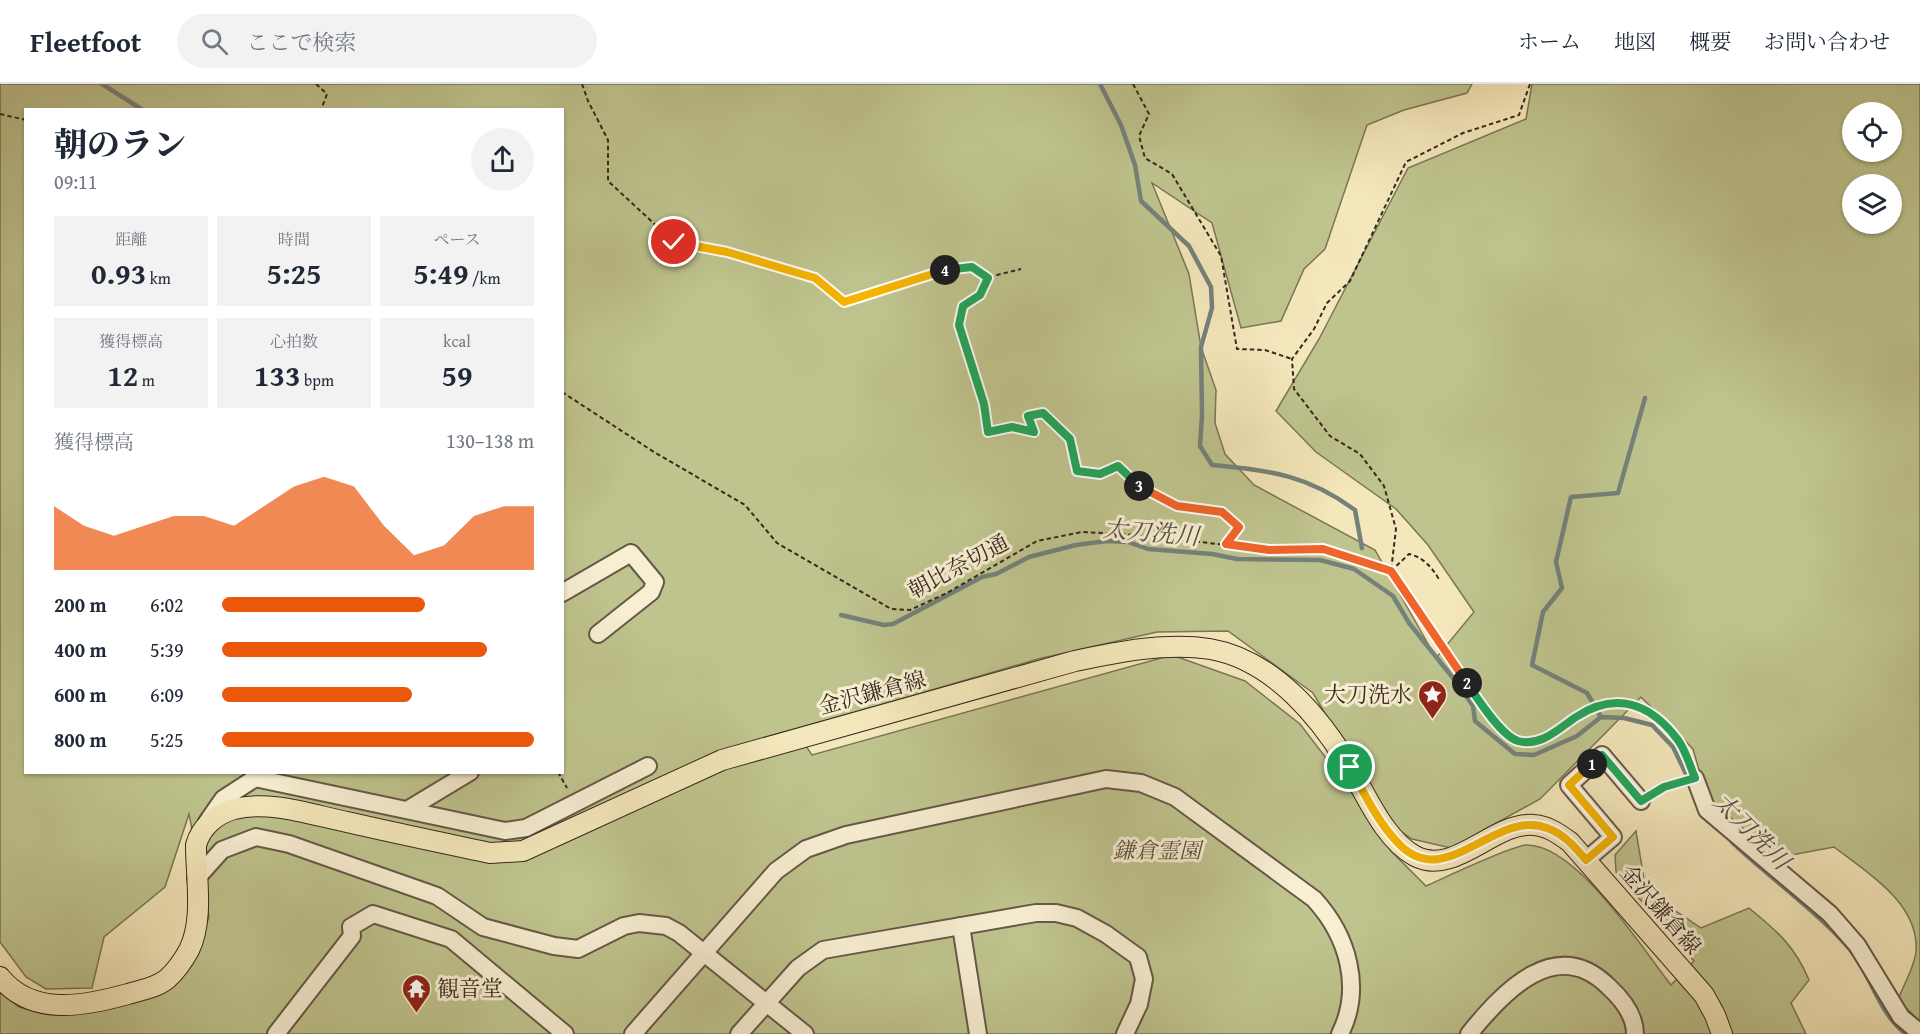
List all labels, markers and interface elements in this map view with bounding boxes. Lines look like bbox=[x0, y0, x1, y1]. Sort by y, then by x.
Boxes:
search box bbox=[177, 14, 597, 68]
text: Fleetfoot bbox=[30, 21, 141, 62]
icon: search bbox=[198, 25, 231, 58]
text: ここで検索 bbox=[246, 26, 356, 58]
text: ホーム bbox=[1518, 26, 1581, 57]
text: 地図 bbox=[1614, 26, 1656, 57]
text: 概要 bbox=[1689, 26, 1731, 57]
text: お問い合わせ bbox=[1764, 26, 1890, 57]
map controls bbox=[1842, 102, 1902, 234]
button: locate bbox=[1842, 102, 1902, 162]
text: 朝のラン bbox=[54, 120, 186, 168]
button: share bbox=[471, 128, 534, 191]
text: 09:11 bbox=[54, 167, 97, 196]
button: layers bbox=[1842, 174, 1902, 234]
pin bbox=[648, 216, 699, 267]
icon: check bbox=[657, 225, 690, 258]
text: 距離 bbox=[115, 227, 147, 251]
text: 時間 bbox=[278, 227, 310, 251]
text: ペース bbox=[433, 227, 481, 251]
text: 0.93 bbox=[91, 251, 146, 295]
text: 5:25 bbox=[266, 251, 322, 295]
text: 5:49 bbox=[413, 251, 468, 295]
pin: 4 bbox=[930, 255, 960, 285]
text: 4 bbox=[941, 258, 949, 282]
text: km bbox=[146, 266, 171, 290]
text: /km bbox=[468, 266, 501, 290]
text: 獲得標高 bbox=[99, 329, 163, 353]
text: 心拍数 bbox=[270, 329, 318, 353]
text: kcal bbox=[443, 329, 471, 353]
text: 12 bbox=[107, 353, 138, 397]
text: 133 bbox=[254, 353, 301, 397]
text: 59 bbox=[441, 353, 473, 397]
text: m bbox=[138, 368, 155, 392]
text: bpm bbox=[301, 368, 334, 392]
text: 130–138 m bbox=[446, 426, 534, 455]
text: 獲得標高 bbox=[54, 427, 134, 456]
pin: 3 bbox=[1124, 471, 1154, 501]
text: 3 bbox=[1135, 474, 1143, 498]
water label: 太刀洗川 bbox=[1102, 510, 1203, 554]
street label: 朝比奈切通 bbox=[902, 526, 1014, 606]
text: 200 m bbox=[54, 590, 107, 619]
text: 6:02 bbox=[150, 590, 184, 619]
text: 400 m bbox=[54, 635, 107, 664]
text: 5:39 bbox=[150, 635, 184, 664]
street label: 金沢鎌倉線 bbox=[815, 662, 929, 722]
pin: 2 bbox=[1452, 668, 1482, 698]
text: 2 bbox=[1463, 671, 1471, 695]
place label: 大刀洗水 bbox=[1324, 678, 1412, 710]
place icon: 大刀洗水 bbox=[1417, 678, 1449, 720]
text: 600 m bbox=[54, 680, 107, 709]
text: 6:09 bbox=[150, 680, 184, 709]
text: 800 m bbox=[54, 725, 107, 754]
text: 5:25 bbox=[150, 725, 184, 754]
pin bbox=[1324, 741, 1375, 792]
pin: 1 bbox=[1577, 749, 1607, 779]
icon: arrive bbox=[1333, 750, 1366, 783]
text: 1 bbox=[1588, 752, 1596, 776]
water label: 太刀洗川 bbox=[1706, 785, 1800, 879]
park label: 鎌倉霊園 bbox=[1113, 834, 1204, 866]
street label: 金沢鎌倉線 bbox=[1613, 857, 1709, 961]
temple icon: 観音堂 bbox=[400, 972, 432, 1014]
place label: 観音堂 bbox=[437, 972, 503, 1004]

